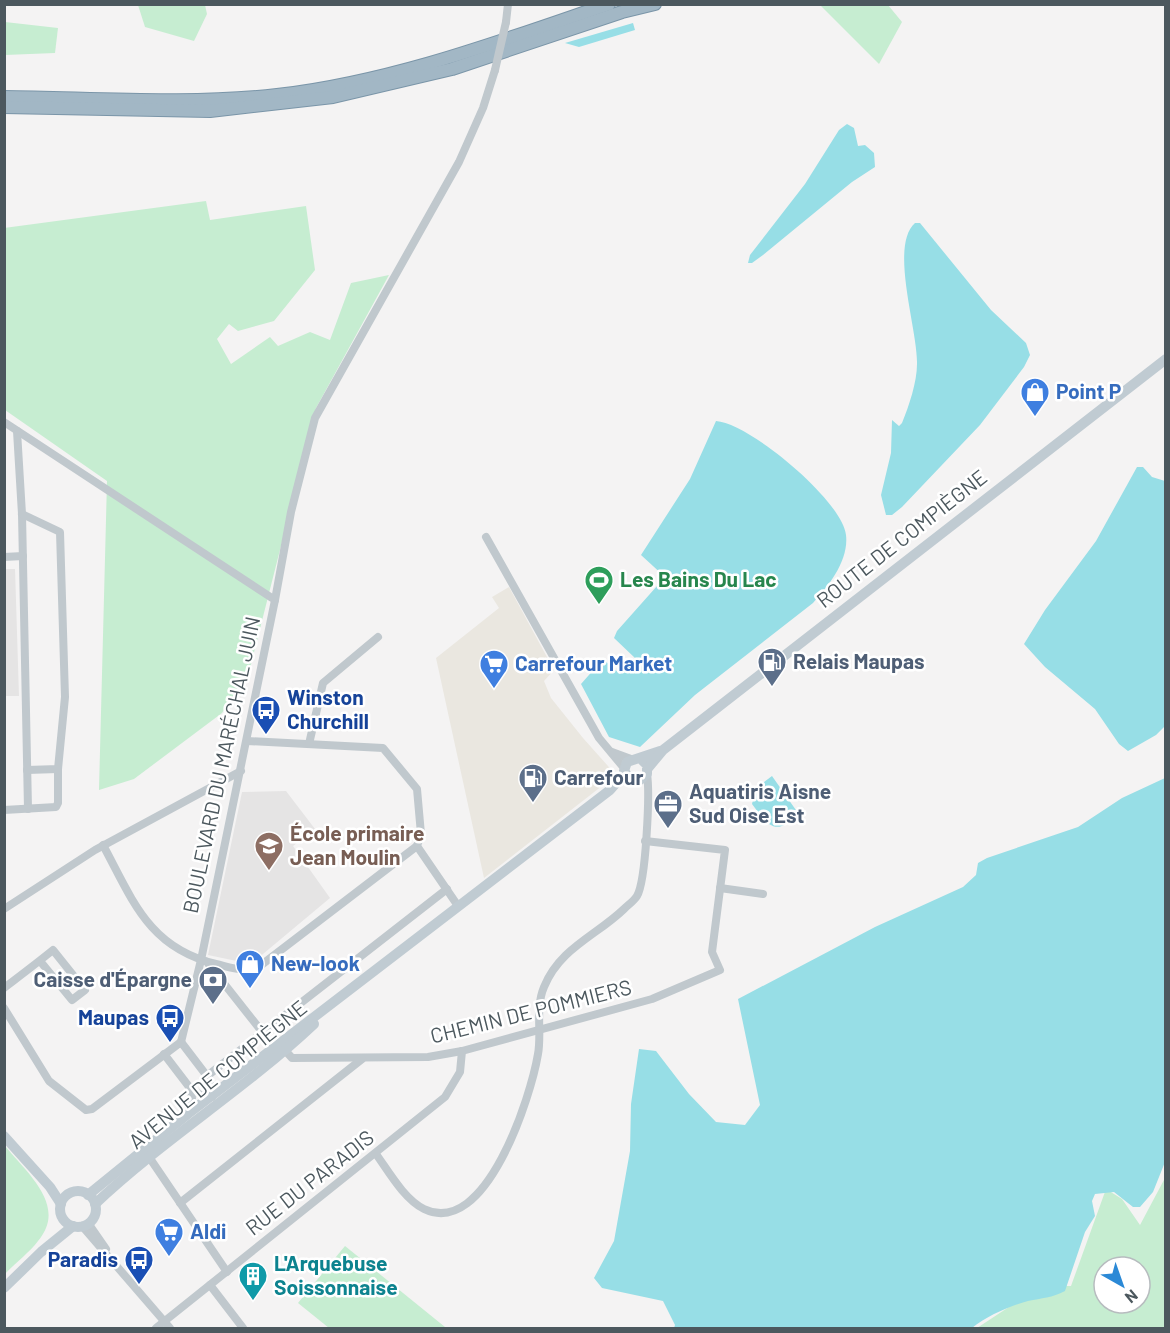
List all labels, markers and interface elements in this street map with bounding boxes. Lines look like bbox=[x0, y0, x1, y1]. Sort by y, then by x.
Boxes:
shop icon: Point P bbox=[1019, 376, 1051, 418]
place label: Point P bbox=[1056, 378, 1121, 403]
street label: ROUTE DE COMPIÈGNE bbox=[811, 464, 991, 612]
sports icon: Les Bains Du Lac bbox=[583, 564, 615, 606]
place label: Les Bains Du Lac bbox=[620, 566, 777, 591]
street label: BOULEVARD DU MARÉCHAL JUIN bbox=[177, 614, 264, 915]
fuel station icon: Relais Maupas bbox=[756, 646, 788, 688]
supermarket icon: Carrefour Market bbox=[478, 648, 510, 690]
place label: Relais Maupas bbox=[793, 648, 925, 673]
place label: Carrefour Market bbox=[515, 650, 672, 675]
place label: Winston Churchill bbox=[287, 684, 369, 733]
bus stop icon: Winston Churchill bbox=[250, 694, 282, 736]
fuel station icon: Carrefour bbox=[517, 762, 549, 804]
place label: Carrefour bbox=[554, 764, 643, 789]
place label: Aquatiris Aisne Sud Oise Est bbox=[689, 778, 831, 827]
office icon: Aquatiris Aisne Sud Oise Est bbox=[652, 788, 684, 830]
place label: École primaire Jean Moulin bbox=[290, 820, 424, 869]
school or university icon: École primaire Jean Moulin bbox=[253, 830, 285, 872]
shop icon: New-look bbox=[234, 948, 266, 990]
place label: New-look bbox=[271, 950, 360, 975]
bank icon: Caisse d'Épargne bbox=[197, 964, 229, 1006]
place label: Caisse d'Épargne bbox=[33, 966, 192, 991]
street label: CHEMIN DE POMMIERS bbox=[427, 973, 634, 1048]
street label: AVENUE DE COMPIÈGNE bbox=[123, 994, 311, 1153]
bus stop icon: Maupas bbox=[154, 1002, 186, 1044]
place label: Maupas bbox=[78, 1004, 149, 1029]
street label: RUE DU PARADIS bbox=[240, 1124, 378, 1240]
supermarket icon: Aldi bbox=[153, 1216, 185, 1258]
place label: Aldi bbox=[190, 1218, 226, 1243]
bus stop icon: Paradis bbox=[123, 1244, 155, 1286]
place label: Paradis bbox=[48, 1246, 118, 1271]
place label: L'Arquebuse Soissonnaise bbox=[274, 1250, 398, 1299]
north arrow bbox=[1092, 1255, 1152, 1315]
building icon: L'Arquebuse Soissonnaise bbox=[237, 1260, 269, 1302]
text: N bbox=[1122, 1286, 1142, 1308]

